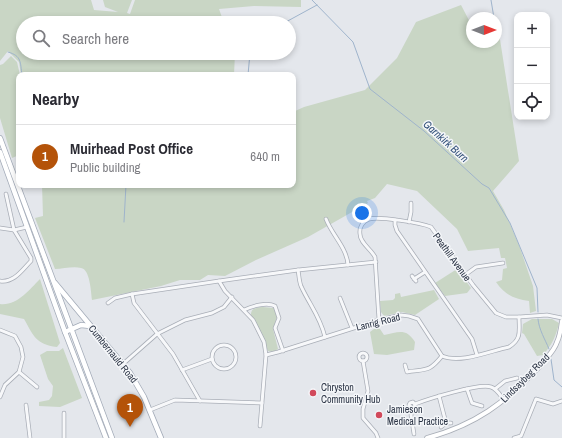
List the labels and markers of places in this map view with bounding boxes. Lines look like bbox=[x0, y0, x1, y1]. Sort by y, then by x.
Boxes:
place label: Chryston Community Hub bbox=[321, 381, 381, 406]
marker: Chryston Community Hub bbox=[308, 388, 318, 398]
pin: 1 bbox=[117, 394, 143, 427]
place label: Jamieson Medical Practice bbox=[387, 403, 449, 428]
marker: Jamieson Medical Practice bbox=[374, 410, 384, 420]

